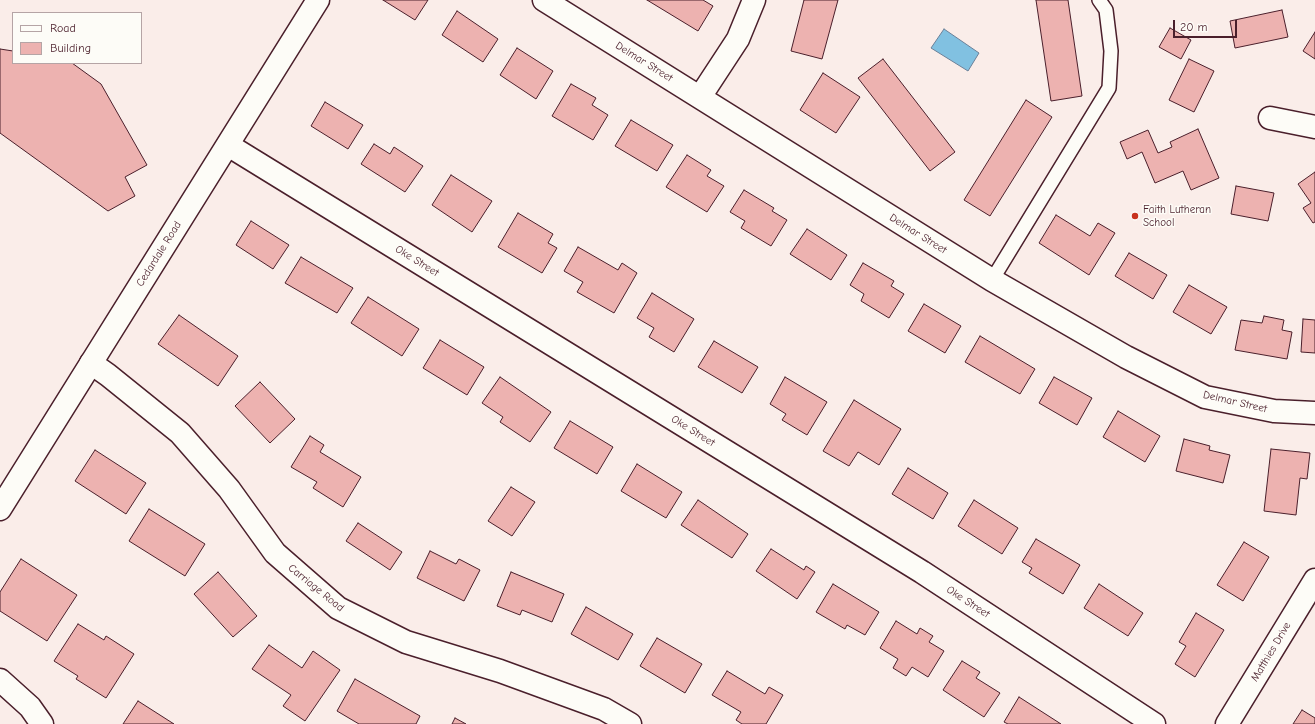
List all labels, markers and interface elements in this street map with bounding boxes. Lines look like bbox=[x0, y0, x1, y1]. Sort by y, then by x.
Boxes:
legend bbox=[12, 12, 142, 64]
scale bar bbox=[1175, 12, 1239, 38]
text: 20 m bbox=[1180, 20, 1208, 34]
text: Road bbox=[50, 21, 76, 35]
street label: Delmar Street bbox=[613, 39, 675, 85]
text: Building bbox=[50, 41, 91, 55]
place label: Faith Lutheran School bbox=[1143, 203, 1211, 229]
street label: Delmar Street bbox=[887, 211, 949, 257]
marker: Faith Lutheran School bbox=[1130, 211, 1140, 221]
street label: Cedardale Road bbox=[134, 219, 184, 289]
street label: Oke Street bbox=[393, 242, 441, 280]
street label: Delmar Street bbox=[1202, 388, 1268, 416]
street label: Oke Street bbox=[669, 412, 717, 450]
street label: Carriage Road bbox=[285, 561, 347, 615]
street label: Oke Street bbox=[944, 583, 992, 621]
street label: Matthies Drive bbox=[1248, 620, 1294, 684]

